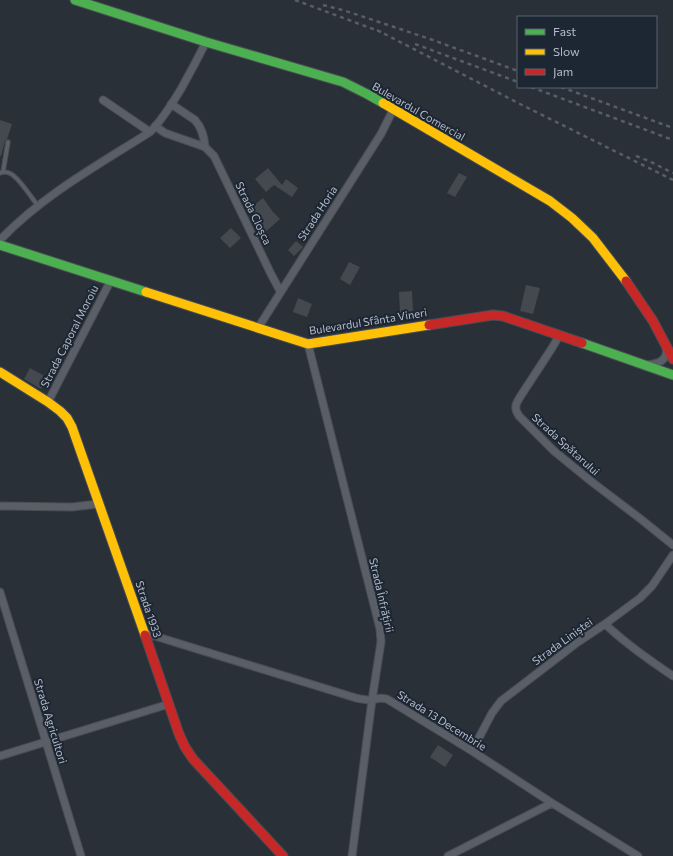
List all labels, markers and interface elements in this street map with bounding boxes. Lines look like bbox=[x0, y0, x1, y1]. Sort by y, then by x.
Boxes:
legend bbox=[517, 16, 657, 88]
text: Fast bbox=[553, 24, 576, 38]
text: Slow bbox=[553, 44, 580, 58]
text: Jam bbox=[553, 64, 573, 79]
street label: Bulevardul Comercial bbox=[370, 79, 468, 143]
street label: Strada Cloșca bbox=[232, 180, 275, 247]
street label: Strada Horia bbox=[294, 183, 340, 243]
street label: Strada Caporal Moroiu bbox=[38, 283, 100, 389]
street label: Bulevardul Sfânta Vineri bbox=[308, 305, 428, 337]
street label: Strada Spătarului bbox=[530, 410, 603, 478]
street label: Strada Înfrățirii bbox=[366, 556, 398, 634]
street label: Strada 1933 bbox=[133, 579, 165, 639]
street label: Strada Liniștei bbox=[529, 615, 595, 668]
street label: Strada Agricultori bbox=[32, 677, 70, 765]
street label: Strada 13 Decembrie bbox=[395, 687, 489, 753]

